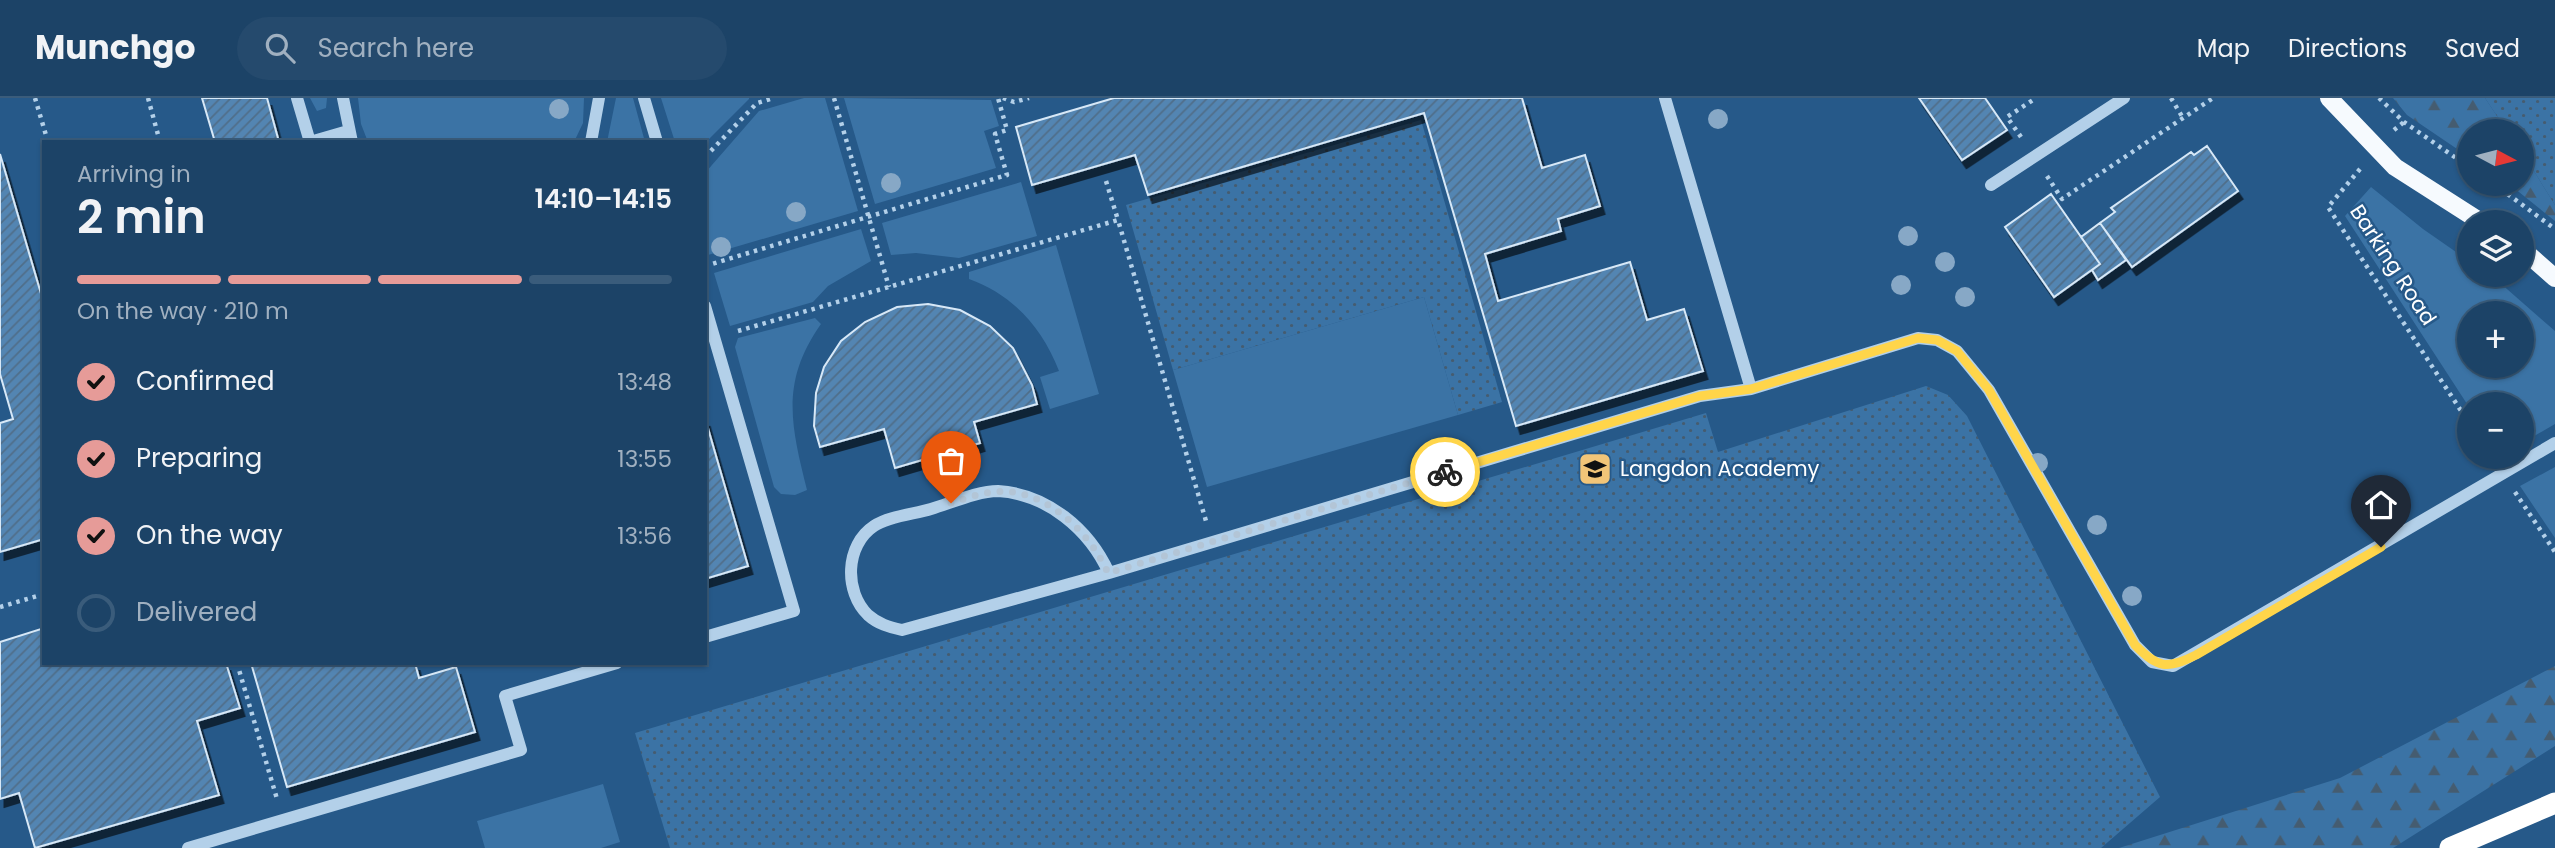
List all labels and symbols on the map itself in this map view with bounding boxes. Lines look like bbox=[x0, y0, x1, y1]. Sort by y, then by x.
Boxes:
north arrow bbox=[2457, 119, 2534, 196]
street label: Barking Road bbox=[2343, 199, 2443, 331]
pin bbox=[921, 431, 981, 503]
courier bbox=[1410, 437, 1480, 507]
school or university icon: Langdon Academy bbox=[1576, 450, 1614, 488]
place label: Langdon Academy bbox=[1620, 454, 1820, 483]
pin bbox=[2351, 475, 2411, 547]

